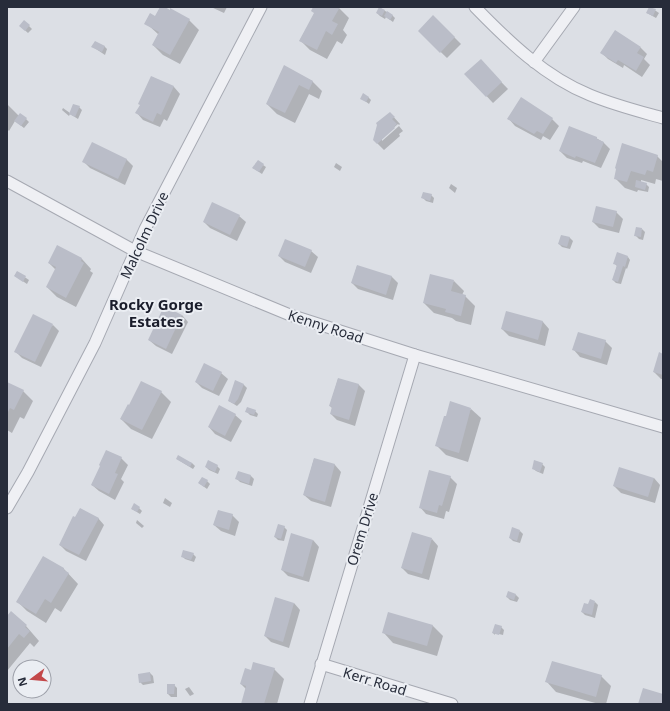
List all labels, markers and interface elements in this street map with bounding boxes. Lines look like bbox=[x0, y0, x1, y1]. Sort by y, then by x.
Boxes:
street label: Malcolm Drive bbox=[115, 188, 173, 282]
district label: Rocky Gorge Estates bbox=[109, 294, 203, 331]
street label: Kenny Road bbox=[286, 305, 366, 347]
street label: Orem Drive bbox=[342, 490, 382, 568]
north arrow bbox=[12, 659, 52, 699]
street label: Kerr Road bbox=[341, 662, 409, 700]
text: N bbox=[13, 676, 30, 688]

